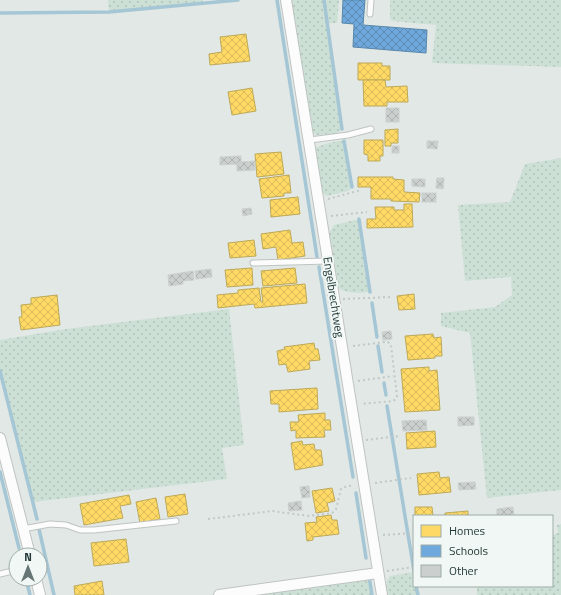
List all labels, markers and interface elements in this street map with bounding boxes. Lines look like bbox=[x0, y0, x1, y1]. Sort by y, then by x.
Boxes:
street label: Engelbrechtweg bbox=[318, 255, 350, 339]
legend bbox=[413, 515, 553, 587]
text: Homes bbox=[449, 521, 485, 540]
text: Schools bbox=[449, 541, 489, 560]
north arrow bbox=[8, 547, 48, 587]
text: N bbox=[24, 549, 32, 565]
text: Other bbox=[449, 561, 478, 580]

